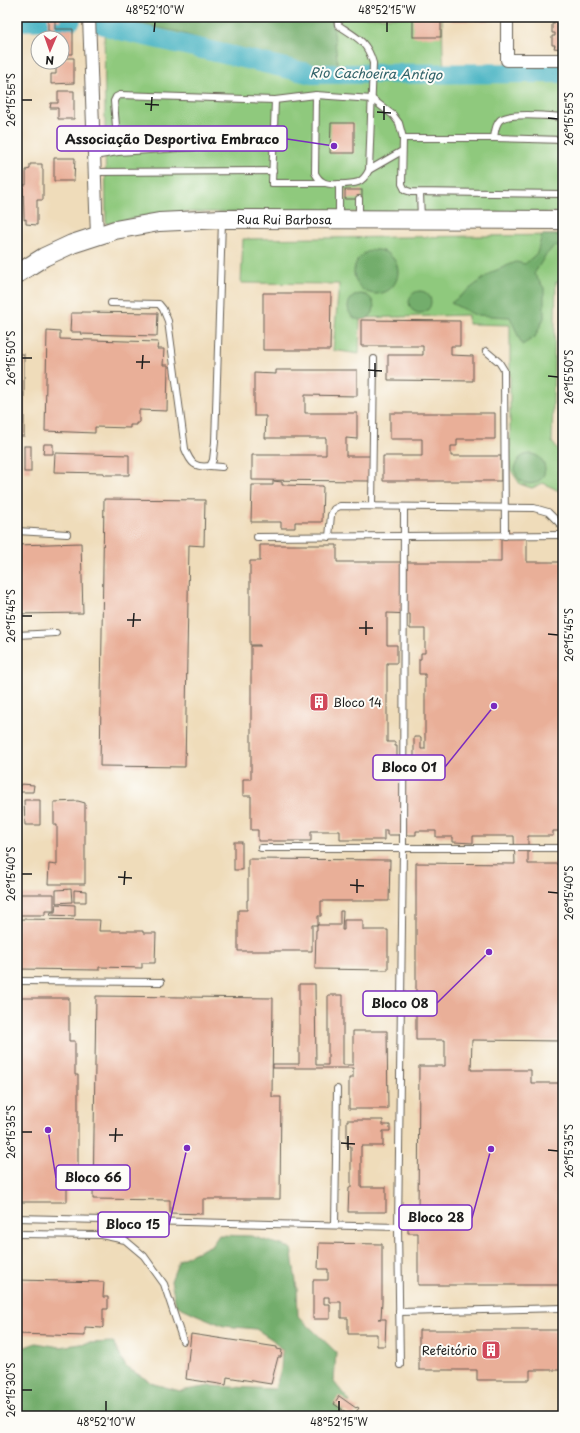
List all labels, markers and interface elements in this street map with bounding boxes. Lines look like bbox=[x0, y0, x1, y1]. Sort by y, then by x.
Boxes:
text: 48°52'10"W bbox=[126, 2, 185, 17]
text: 48°52'15"W bbox=[358, 2, 417, 17]
north arrow bbox=[30, 30, 70, 70]
text: N bbox=[45, 52, 54, 69]
water label: Rio Cachoeira Antigo bbox=[310, 62, 443, 84]
text: 26°15'55"S bbox=[3, 73, 18, 127]
text: 26°15'55"S bbox=[561, 92, 576, 146]
callout: Associação Desportiva Embraco bbox=[57, 126, 287, 151]
text: Associação Desportiva Embraco bbox=[65, 129, 279, 148]
street label: Rua Rui Barbosa bbox=[237, 210, 332, 228]
text: 26°15'50"S bbox=[3, 331, 18, 385]
text: 26°15'50"S bbox=[561, 350, 576, 404]
text: 26°15'45"S bbox=[3, 589, 18, 643]
text: 26°15'45"S bbox=[561, 608, 576, 662]
building icon: Bloco 14 bbox=[308, 691, 330, 713]
place label: Bloco 14 bbox=[333, 693, 382, 711]
callout: Bloco 01 bbox=[373, 755, 445, 780]
text: Bloco 01 bbox=[381, 757, 437, 776]
text: 26°15'40"S bbox=[3, 847, 18, 901]
text: 26°15'40"S bbox=[561, 866, 576, 920]
callout: Bloco 08 bbox=[363, 991, 437, 1016]
text: Bloco 08 bbox=[371, 993, 429, 1012]
text: 26°15'35"S bbox=[3, 1105, 18, 1159]
text: 26°15'35"S bbox=[561, 1124, 576, 1178]
callout: Bloco 66 bbox=[56, 1165, 130, 1190]
text: Bloco 66 bbox=[64, 1167, 122, 1186]
callout: Bloco 28 bbox=[399, 1205, 472, 1230]
text: Bloco 28 bbox=[408, 1207, 464, 1226]
callout: Bloco 15 bbox=[98, 1212, 169, 1237]
text: Bloco 15 bbox=[106, 1214, 160, 1233]
building icon: Refeitório bbox=[480, 1339, 502, 1361]
place label: Refeitório bbox=[422, 1341, 477, 1359]
text: 26°15'30"S bbox=[3, 1362, 18, 1418]
text: 48°52'10"W bbox=[77, 1414, 136, 1429]
text: 48°52'15"W bbox=[310, 1414, 369, 1429]

